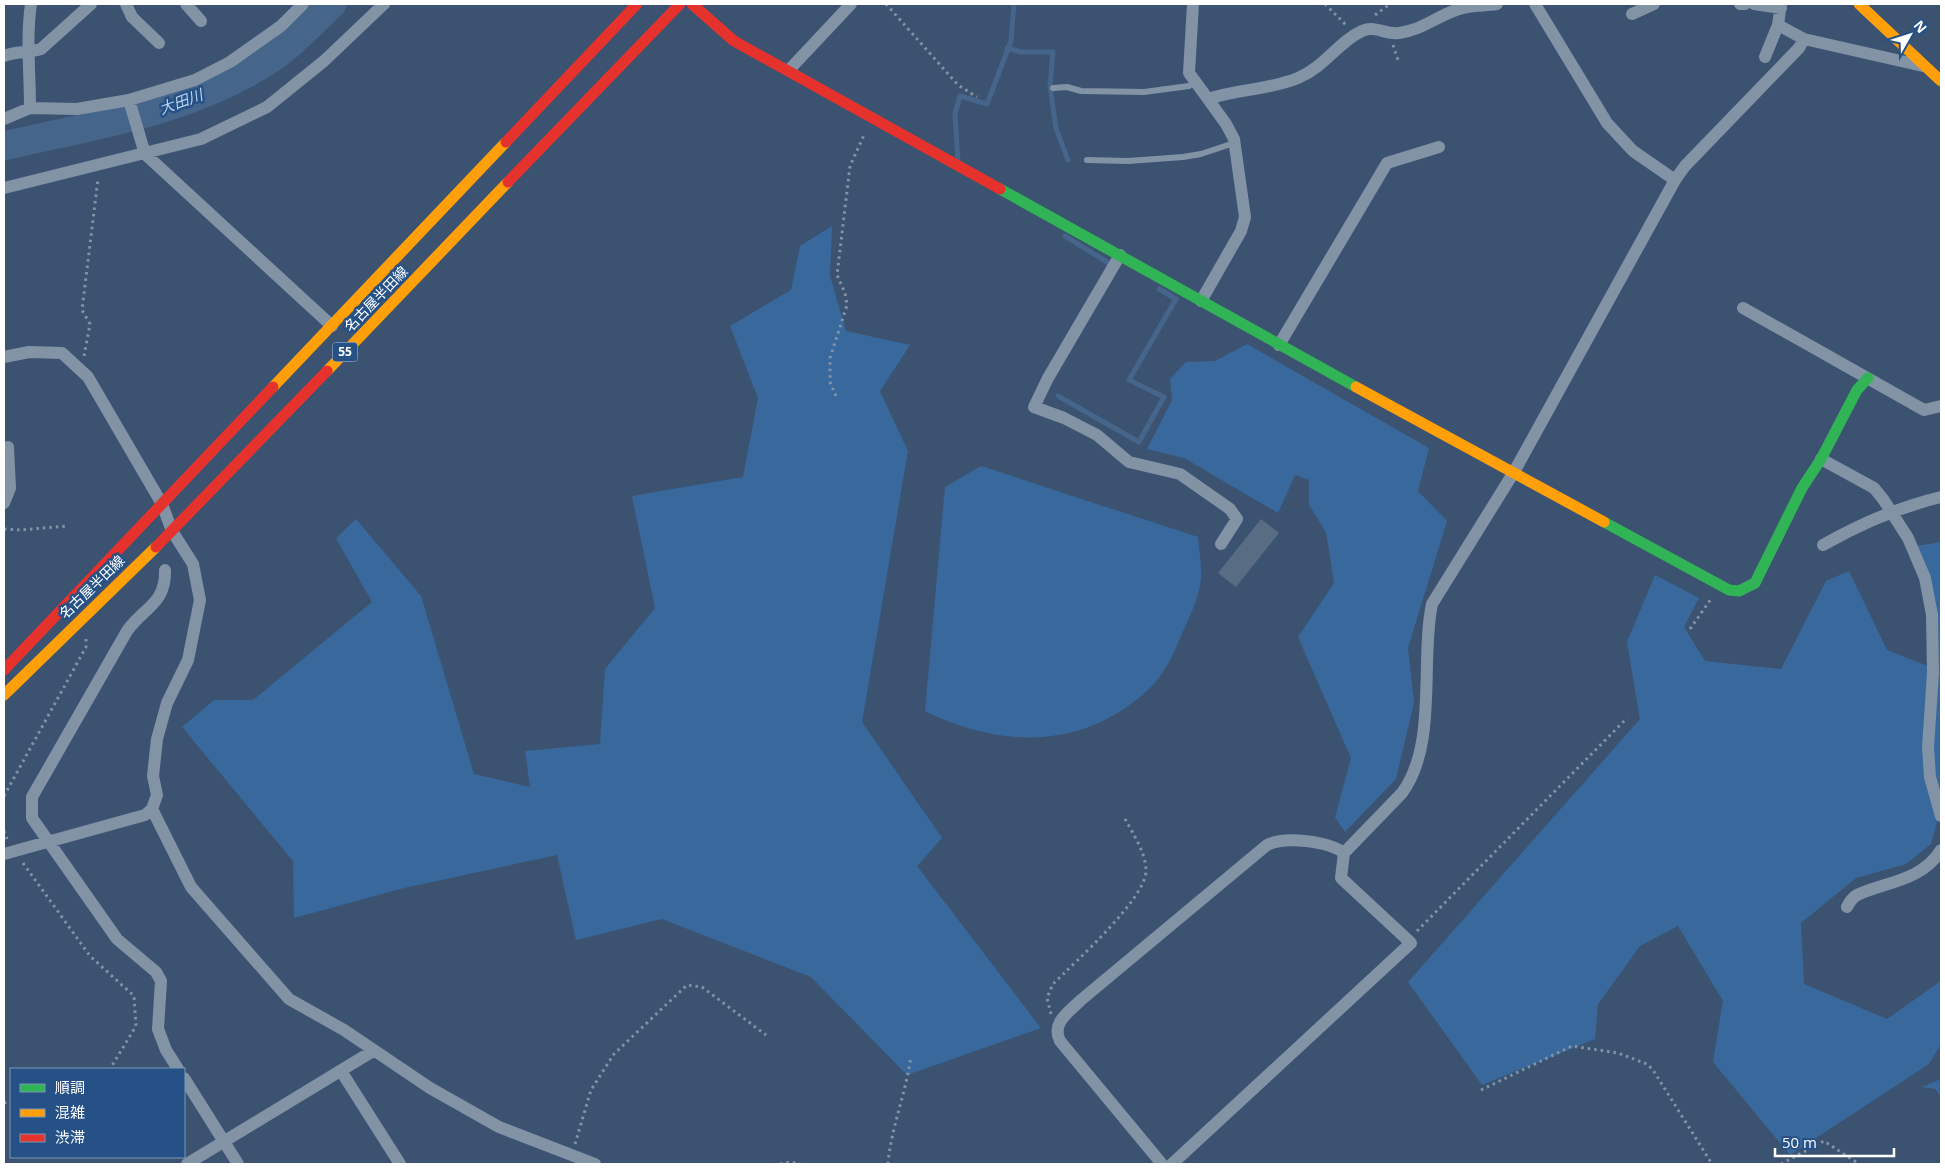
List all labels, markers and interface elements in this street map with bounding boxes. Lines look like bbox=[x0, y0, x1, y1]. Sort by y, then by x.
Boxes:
north arrow bbox=[1885, 10, 1935, 60]
text: N bbox=[1910, 16, 1931, 37]
water label: 大田川 bbox=[156, 83, 207, 118]
street label: 名古屋半田線 bbox=[340, 262, 412, 335]
road number: 55 bbox=[332, 342, 358, 362]
street label: 名古屋半田線 bbox=[55, 551, 128, 623]
legend bbox=[10, 1068, 185, 1158]
text: 順調 bbox=[55, 1077, 85, 1097]
text: 混雑 bbox=[55, 1102, 85, 1122]
scale bar bbox=[1775, 1126, 1894, 1158]
text: 渋滞 bbox=[55, 1127, 85, 1147]
text: 50 m bbox=[1782, 1132, 1817, 1152]

